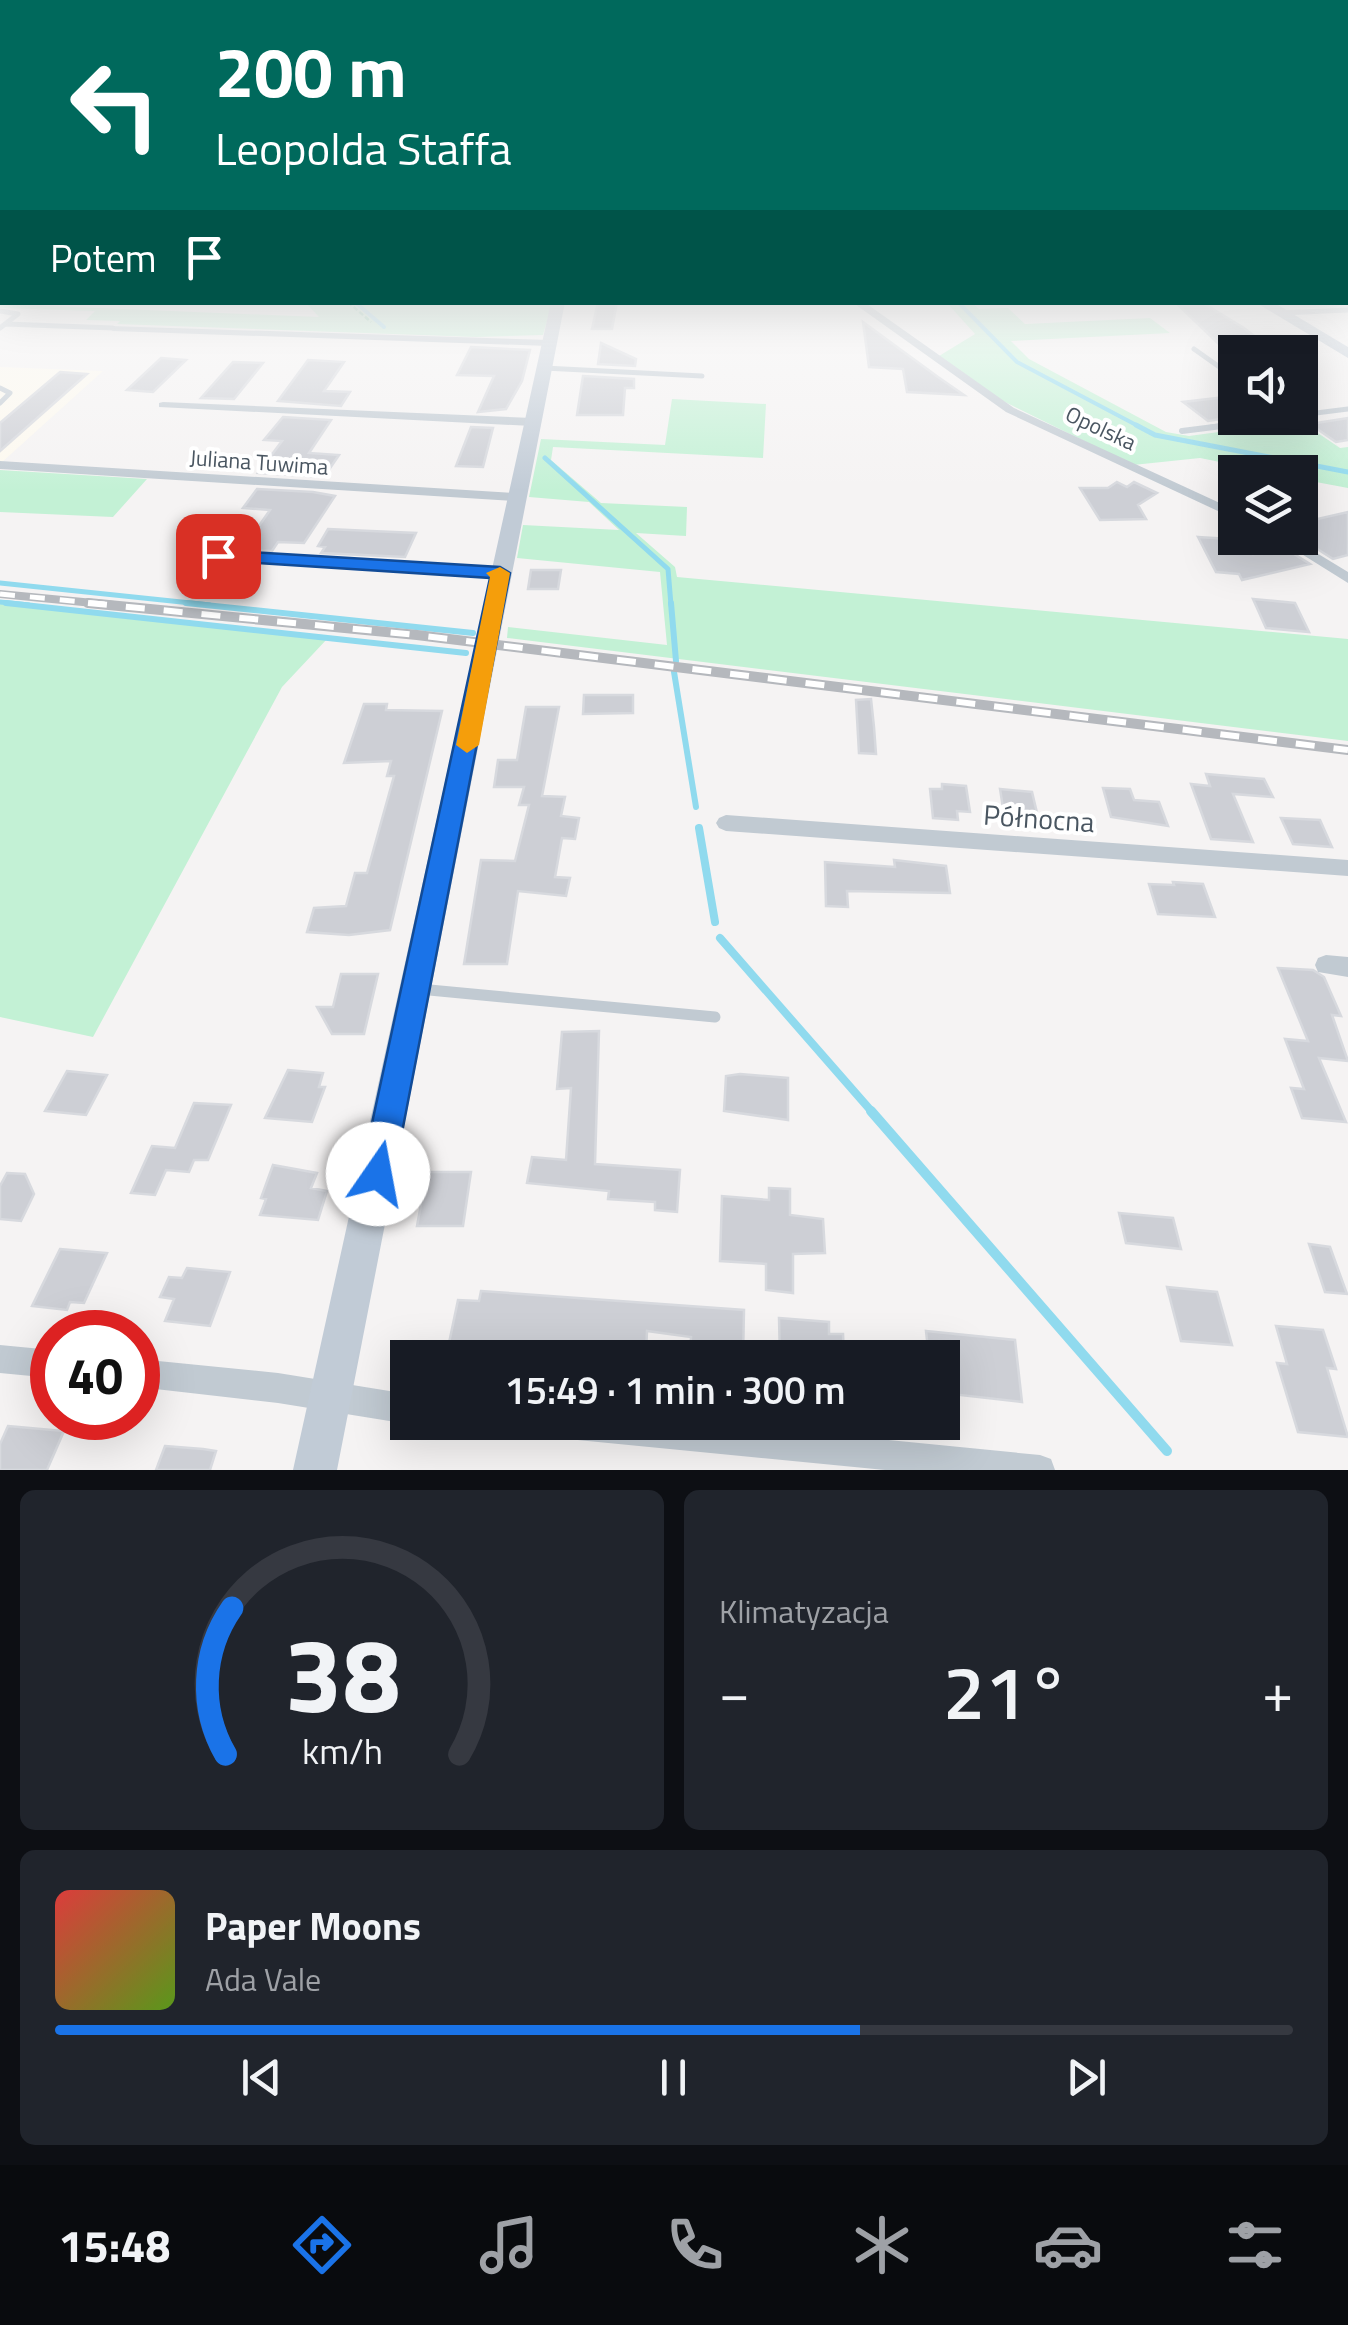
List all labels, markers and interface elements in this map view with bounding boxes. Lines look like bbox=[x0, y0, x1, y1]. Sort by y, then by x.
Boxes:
text: 200 m bbox=[215, 18, 407, 124]
icon: left bbox=[50, 40, 180, 170]
text: Leopolda Staffa bbox=[215, 114, 512, 182]
text: Potem bbox=[50, 229, 157, 287]
icon: arrive bbox=[177, 230, 232, 285]
map controls bbox=[1218, 335, 1318, 555]
button: sound bbox=[1218, 335, 1318, 435]
street label: Opolska bbox=[1060, 397, 1142, 459]
street label: Juliana Tuwima bbox=[188, 440, 330, 484]
button: layers bbox=[1218, 455, 1318, 555]
pin bbox=[176, 514, 261, 599]
icon: arrive bbox=[191, 529, 246, 584]
street label: Północna bbox=[982, 793, 1096, 843]
position arrow bbox=[326, 1122, 430, 1226]
speed limit sign: 40 bbox=[30, 1310, 160, 1440]
text: 15:49 · 1 min · 300 m bbox=[504, 1361, 846, 1419]
text: Klimatyzacja bbox=[719, 1587, 889, 1635]
text: 38 bbox=[284, 1594, 400, 1752]
text: 21° bbox=[943, 1634, 1069, 1748]
text: − bbox=[719, 1650, 750, 1733]
text: + bbox=[1262, 1650, 1293, 1733]
text: km/h bbox=[302, 1723, 382, 1778]
text: Paper Moons bbox=[205, 1897, 421, 1955]
text: Ada Vale bbox=[205, 1955, 321, 2003]
icon: previous bbox=[234, 2050, 289, 2105]
icon: pause bbox=[646, 2050, 701, 2105]
icon: next bbox=[1059, 2050, 1114, 2105]
icon: directions bbox=[287, 2210, 357, 2280]
icon: music bbox=[474, 2210, 544, 2280]
icon: phone bbox=[660, 2210, 730, 2280]
icon: climate bbox=[847, 2210, 917, 2280]
icon: car bbox=[1033, 2210, 1103, 2280]
icon: filters bbox=[1220, 2210, 1290, 2280]
text: 15:48 bbox=[58, 2211, 171, 2279]

